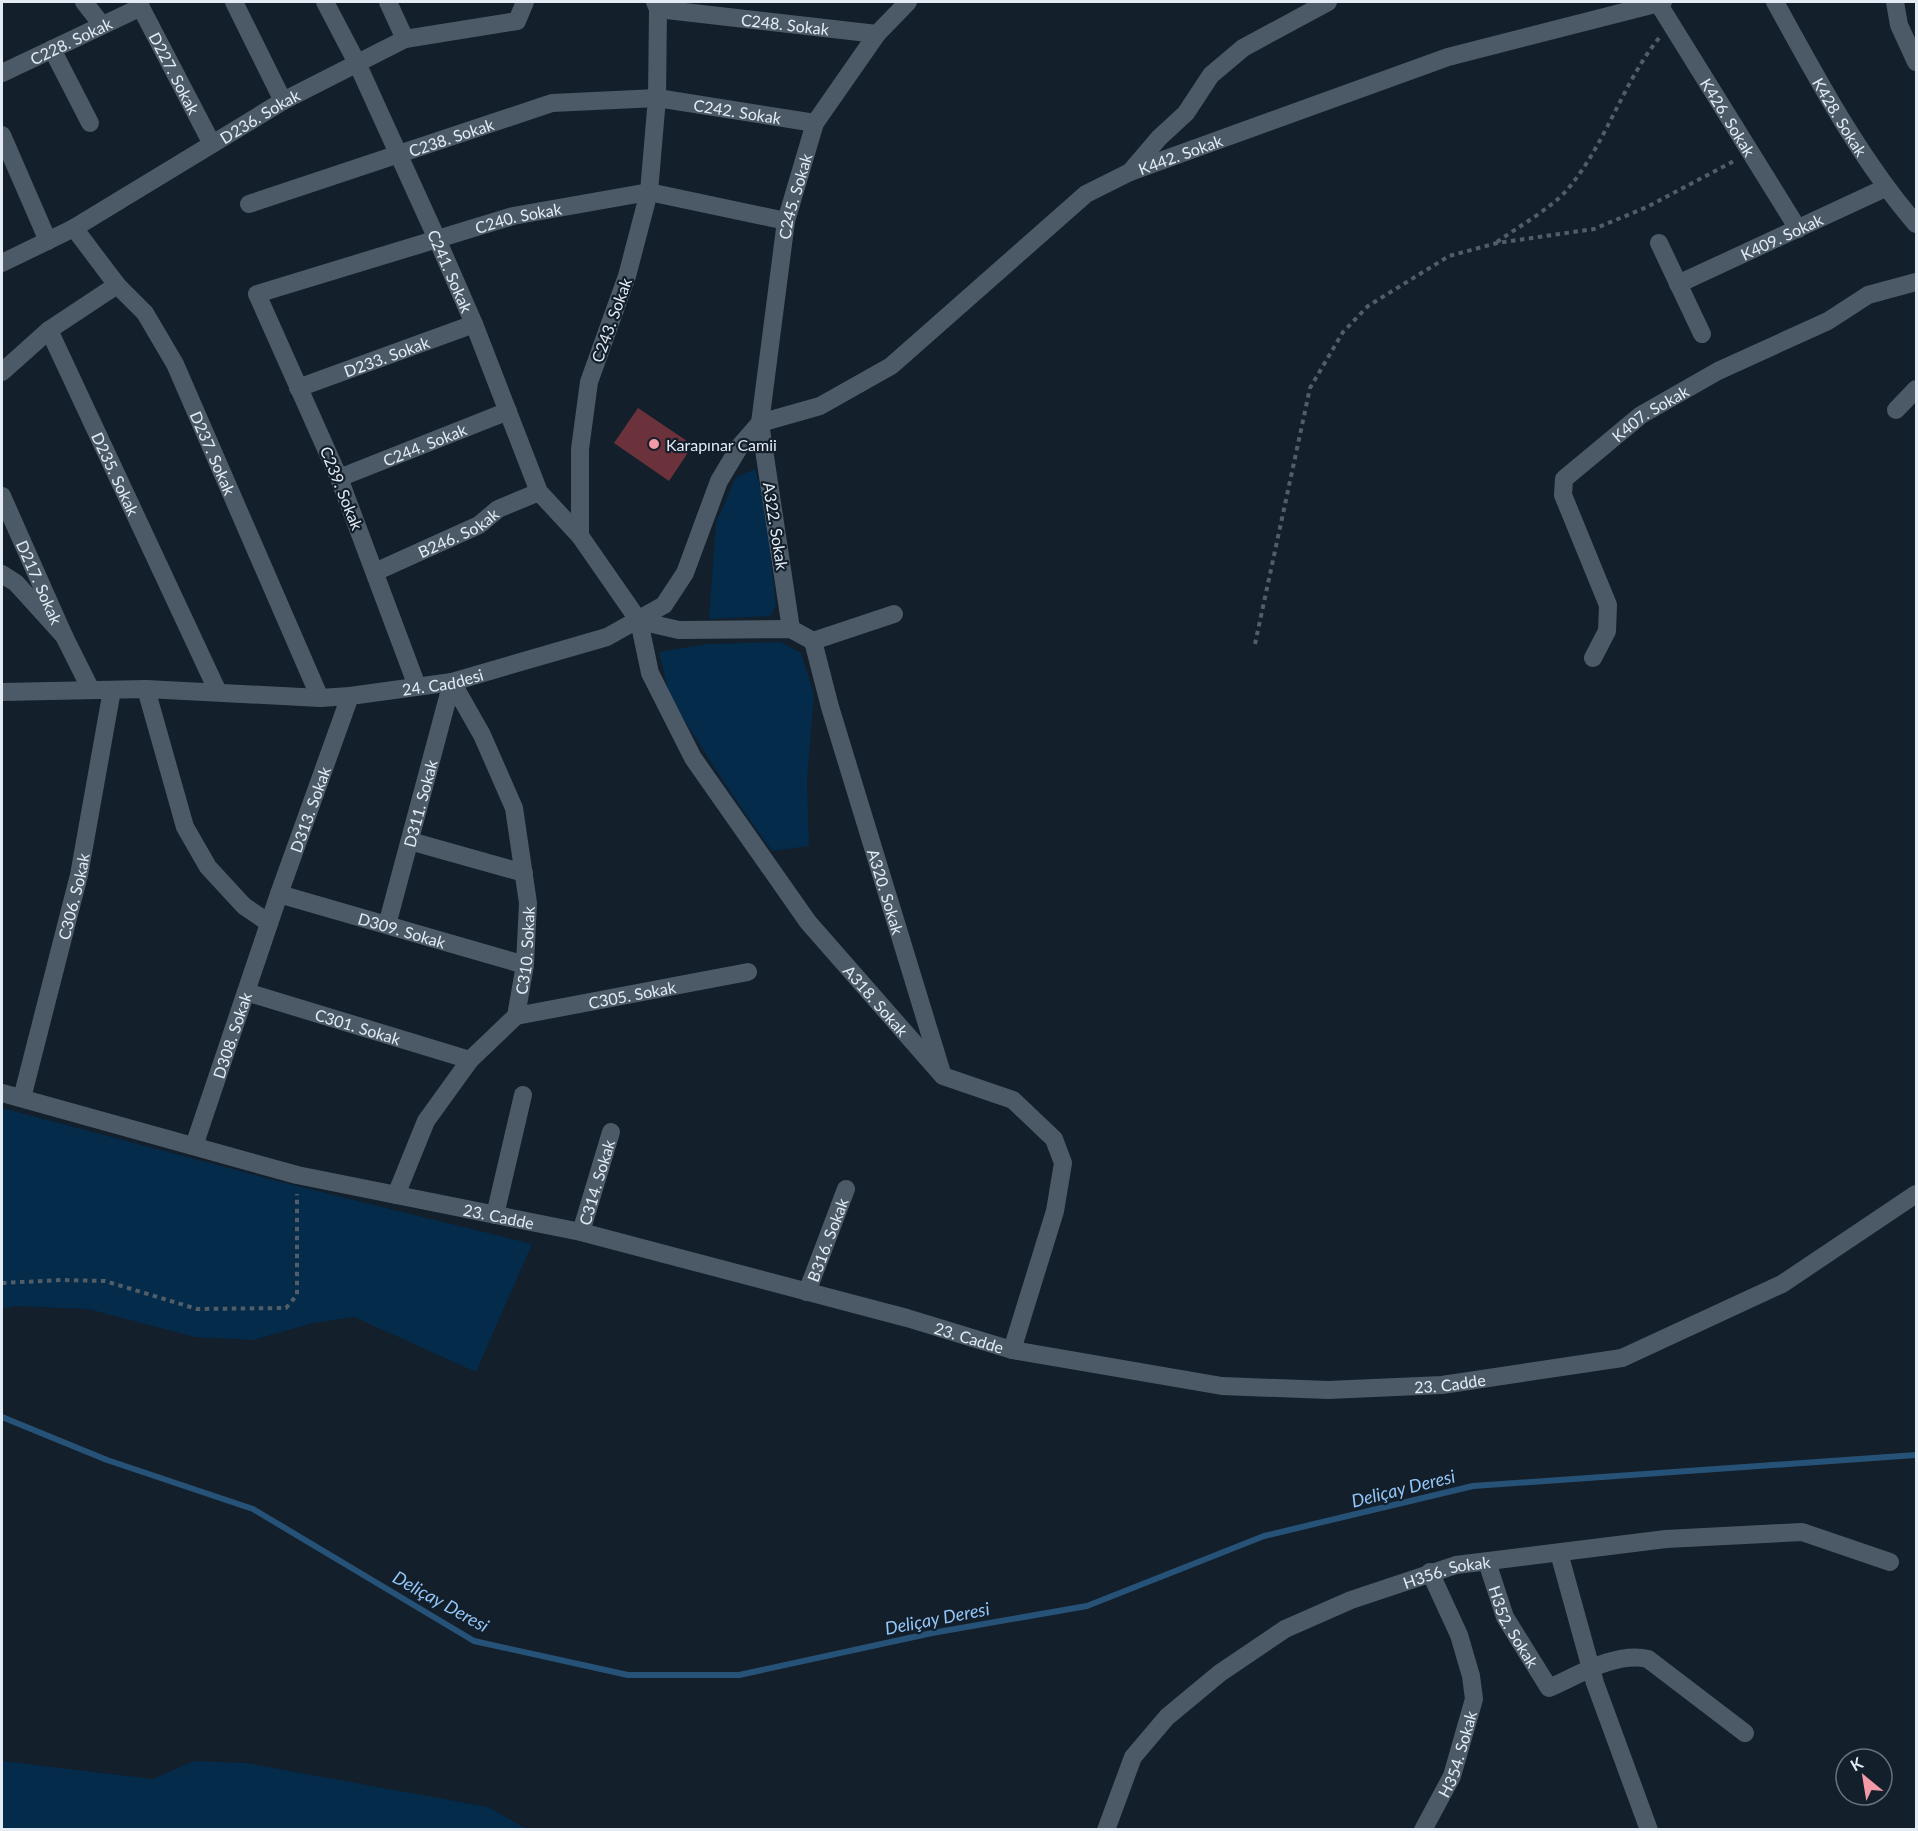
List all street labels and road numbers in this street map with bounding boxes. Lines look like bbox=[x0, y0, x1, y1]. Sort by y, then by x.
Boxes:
street label: C248. Sokak bbox=[740, 9, 831, 38]
street label: C228. Sokak bbox=[27, 12, 115, 68]
street label: D227. Sokak bbox=[146, 29, 205, 118]
street label: K426. Sokak bbox=[1697, 74, 1760, 160]
street label: K428. Sokak bbox=[1809, 74, 1872, 160]
street label: D236. Sokak bbox=[216, 84, 304, 147]
street label: C242. Sokak bbox=[692, 94, 783, 127]
street label: C238. Sokak bbox=[406, 113, 497, 160]
street label: K442. Sokak bbox=[1135, 130, 1226, 178]
street label: C245. Sokak bbox=[774, 150, 815, 240]
street label: C240. Sokak bbox=[473, 198, 564, 237]
street label: K409. Sokak bbox=[1737, 208, 1826, 263]
street label: C241. Sokak bbox=[424, 227, 478, 316]
street label: C243. Sokak bbox=[587, 274, 635, 365]
street label: D233. Sokak bbox=[341, 331, 433, 380]
street label: K407. Sokak bbox=[1608, 380, 1692, 445]
street label: D237. Sokak bbox=[187, 408, 241, 499]
street label: C244. Sokak bbox=[380, 419, 470, 469]
street label: D235. Sokak bbox=[88, 429, 144, 519]
street label: C239. Sokak bbox=[317, 444, 368, 533]
street label: A322. Sokak bbox=[760, 481, 792, 572]
street label: B246. Sokak bbox=[415, 503, 503, 561]
street label: D217. Sokak bbox=[13, 537, 67, 628]
street label: 24. Caddesi bbox=[401, 664, 485, 698]
street label: D311. Sokak bbox=[399, 757, 441, 849]
street label: D313. Sokak bbox=[285, 763, 334, 855]
street label: A320. Sokak bbox=[864, 846, 909, 937]
street label: C306. Sokak bbox=[53, 851, 92, 942]
street label: C310. Sokak bbox=[510, 905, 537, 996]
street label: D309. Sokak bbox=[356, 908, 449, 951]
street label: A318. Sokak bbox=[840, 961, 913, 1040]
street label: C305. Sokak bbox=[587, 976, 678, 1012]
street label: D308. Sokak bbox=[208, 989, 255, 1081]
street label: C301. Sokak bbox=[313, 1004, 404, 1048]
street label: C314. Sokak bbox=[574, 1136, 618, 1227]
street label: B316. Sokak bbox=[802, 1194, 852, 1284]
street label: 23. Cadde bbox=[462, 1199, 536, 1232]
street label: 23. Cadde bbox=[932, 1317, 1006, 1356]
street label: 23. Cadde bbox=[1414, 1369, 1487, 1396]
street label: H356. Sokak bbox=[1400, 1551, 1492, 1592]
street label: H352. Sokak bbox=[1486, 1583, 1544, 1671]
street label: H354. Sokak bbox=[1433, 1708, 1480, 1800]

